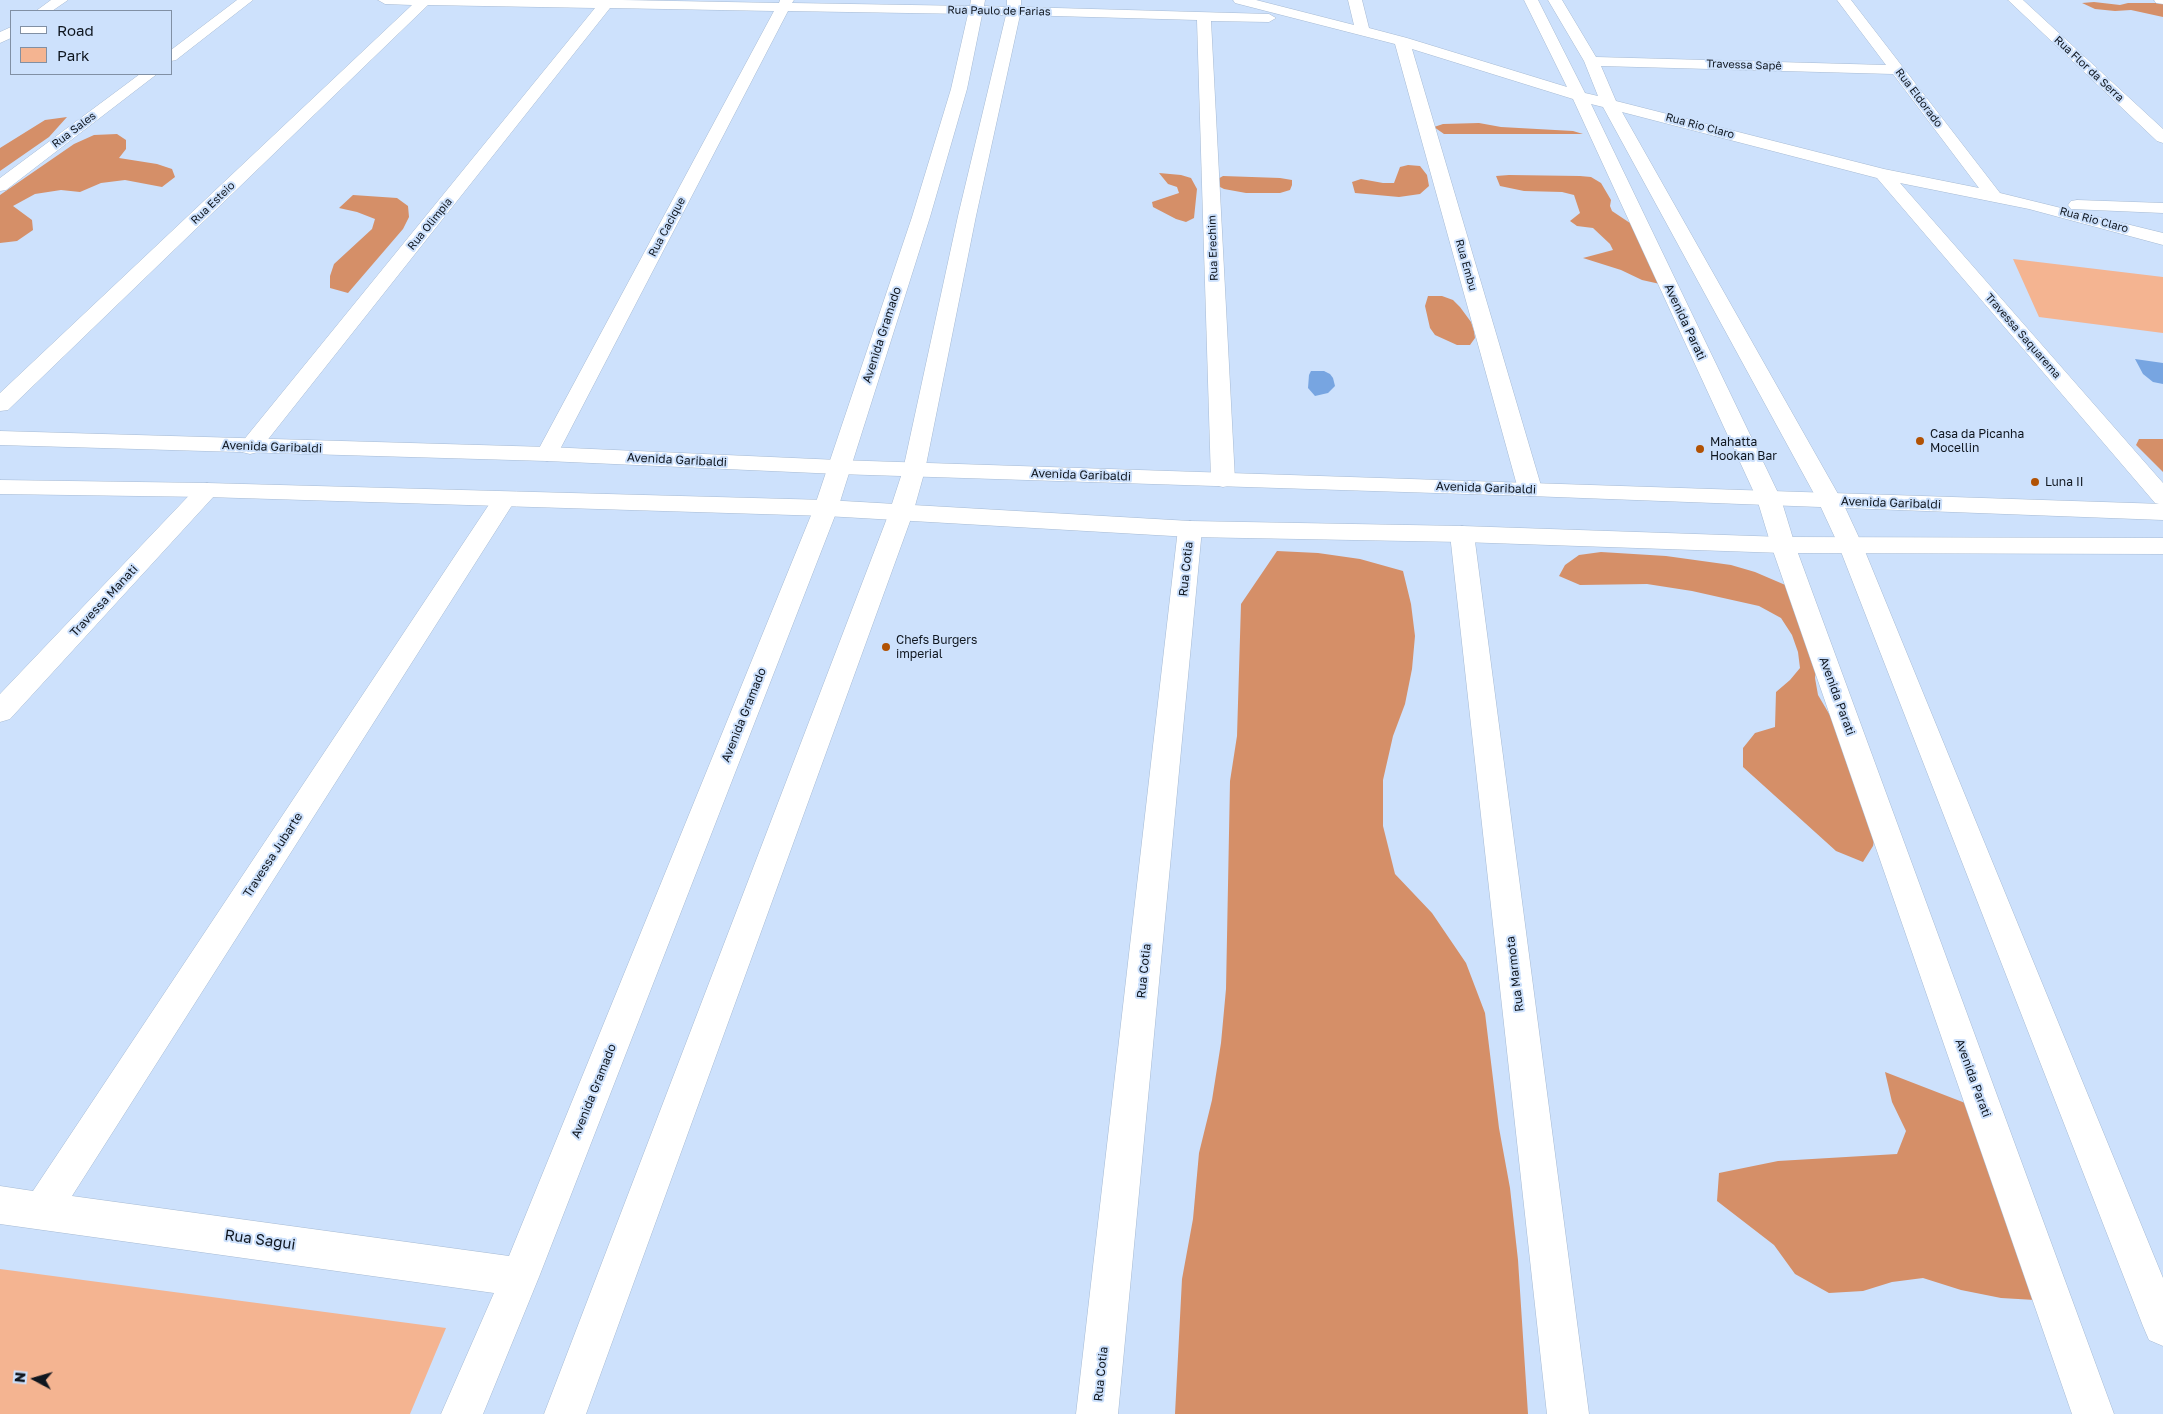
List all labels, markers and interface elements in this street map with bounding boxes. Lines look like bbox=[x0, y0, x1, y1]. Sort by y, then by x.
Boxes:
street label: Rua Paulo de Farias bbox=[947, 3, 1051, 19]
legend bbox=[10, 10, 172, 75]
text: Road bbox=[57, 21, 94, 39]
street label: Rua Flor da Serra bbox=[2051, 33, 2127, 105]
text: Park bbox=[57, 46, 89, 64]
street label: Travessa Sapê bbox=[1706, 57, 1782, 73]
street label: Rua Eldorado bbox=[1893, 66, 1945, 130]
street label: Rua Sales bbox=[49, 109, 99, 151]
street label: Rua Rio Claro bbox=[1664, 110, 1736, 142]
street label: Rua Esteio bbox=[188, 179, 238, 227]
street label: Rua Olimpia bbox=[405, 195, 455, 253]
street label: Rua Cacique bbox=[646, 195, 688, 259]
street label: Rua Rio Claro bbox=[2058, 204, 2130, 236]
street label: Rua Erechim bbox=[1205, 215, 1221, 281]
street label: Rua Embu bbox=[1452, 238, 1480, 292]
street label: Avenida Parati bbox=[1661, 282, 1709, 362]
street label: Avenida Gramado bbox=[860, 285, 904, 385]
street label: Travessa Saquarema bbox=[1982, 291, 2064, 381]
place label: Casa da Picanha Mocellin bbox=[1930, 427, 2024, 455]
place label: Mahatta Hookan Bar bbox=[1710, 435, 1777, 463]
marker: Casa da Picanha Mocellin bbox=[1914, 435, 1926, 447]
street label: Avenida Garibaldi bbox=[222, 438, 322, 456]
marker: Mahatta Hookan Bar bbox=[1694, 443, 1706, 455]
street label: Avenida Garibaldi bbox=[627, 450, 727, 470]
street label: Avenida Garibaldi bbox=[1031, 466, 1131, 484]
place label: Luna II bbox=[2045, 475, 2084, 489]
marker: Luna II bbox=[2029, 476, 2041, 488]
street label: Avenida Garibaldi bbox=[1436, 479, 1536, 497]
street label: Avenida Garibaldi bbox=[1841, 494, 1941, 512]
street label: Rua Cotia bbox=[1176, 541, 1196, 597]
street label: Travessa Manati bbox=[67, 562, 141, 640]
place label: Chefs Burgers imperial bbox=[896, 633, 977, 661]
marker: Chefs Burgers imperial bbox=[880, 641, 892, 653]
street label: Avenida Parati bbox=[1816, 655, 1858, 737]
street label: Avenida Gramado bbox=[719, 666, 769, 764]
street label: Travessa Jubarte bbox=[240, 810, 306, 900]
street label: Rua Marmota bbox=[1503, 935, 1527, 1013]
street label: Rua Cotia bbox=[1134, 943, 1154, 999]
street label: Avenida Parati bbox=[1952, 1037, 1994, 1119]
street label: Avenida Gramado bbox=[569, 1042, 619, 1140]
street label: Rua Sagui bbox=[223, 1226, 297, 1254]
street label: Rua Cotia bbox=[1091, 1346, 1111, 1402]
north arrow bbox=[10, 1354, 60, 1404]
text: N bbox=[11, 1371, 29, 1384]

